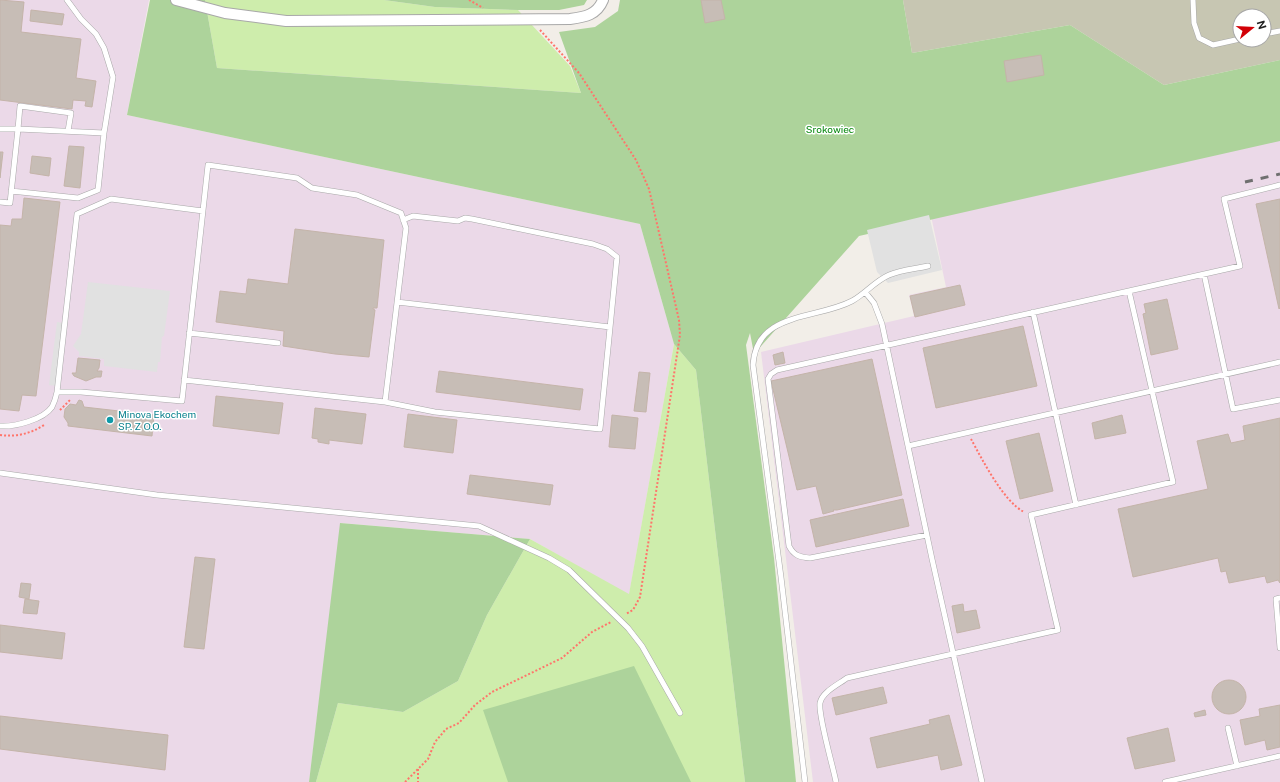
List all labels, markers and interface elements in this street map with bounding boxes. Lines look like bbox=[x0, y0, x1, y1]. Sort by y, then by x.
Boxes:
north arrow bbox=[1232, 8, 1272, 48]
text: N bbox=[1254, 19, 1269, 31]
park label: Srokowiec bbox=[806, 123, 854, 135]
place label: Minova Ekochem SP. Z O.O. bbox=[118, 408, 196, 432]
marker: Minova Ekochem SP. Z O.O. bbox=[105, 415, 115, 425]

